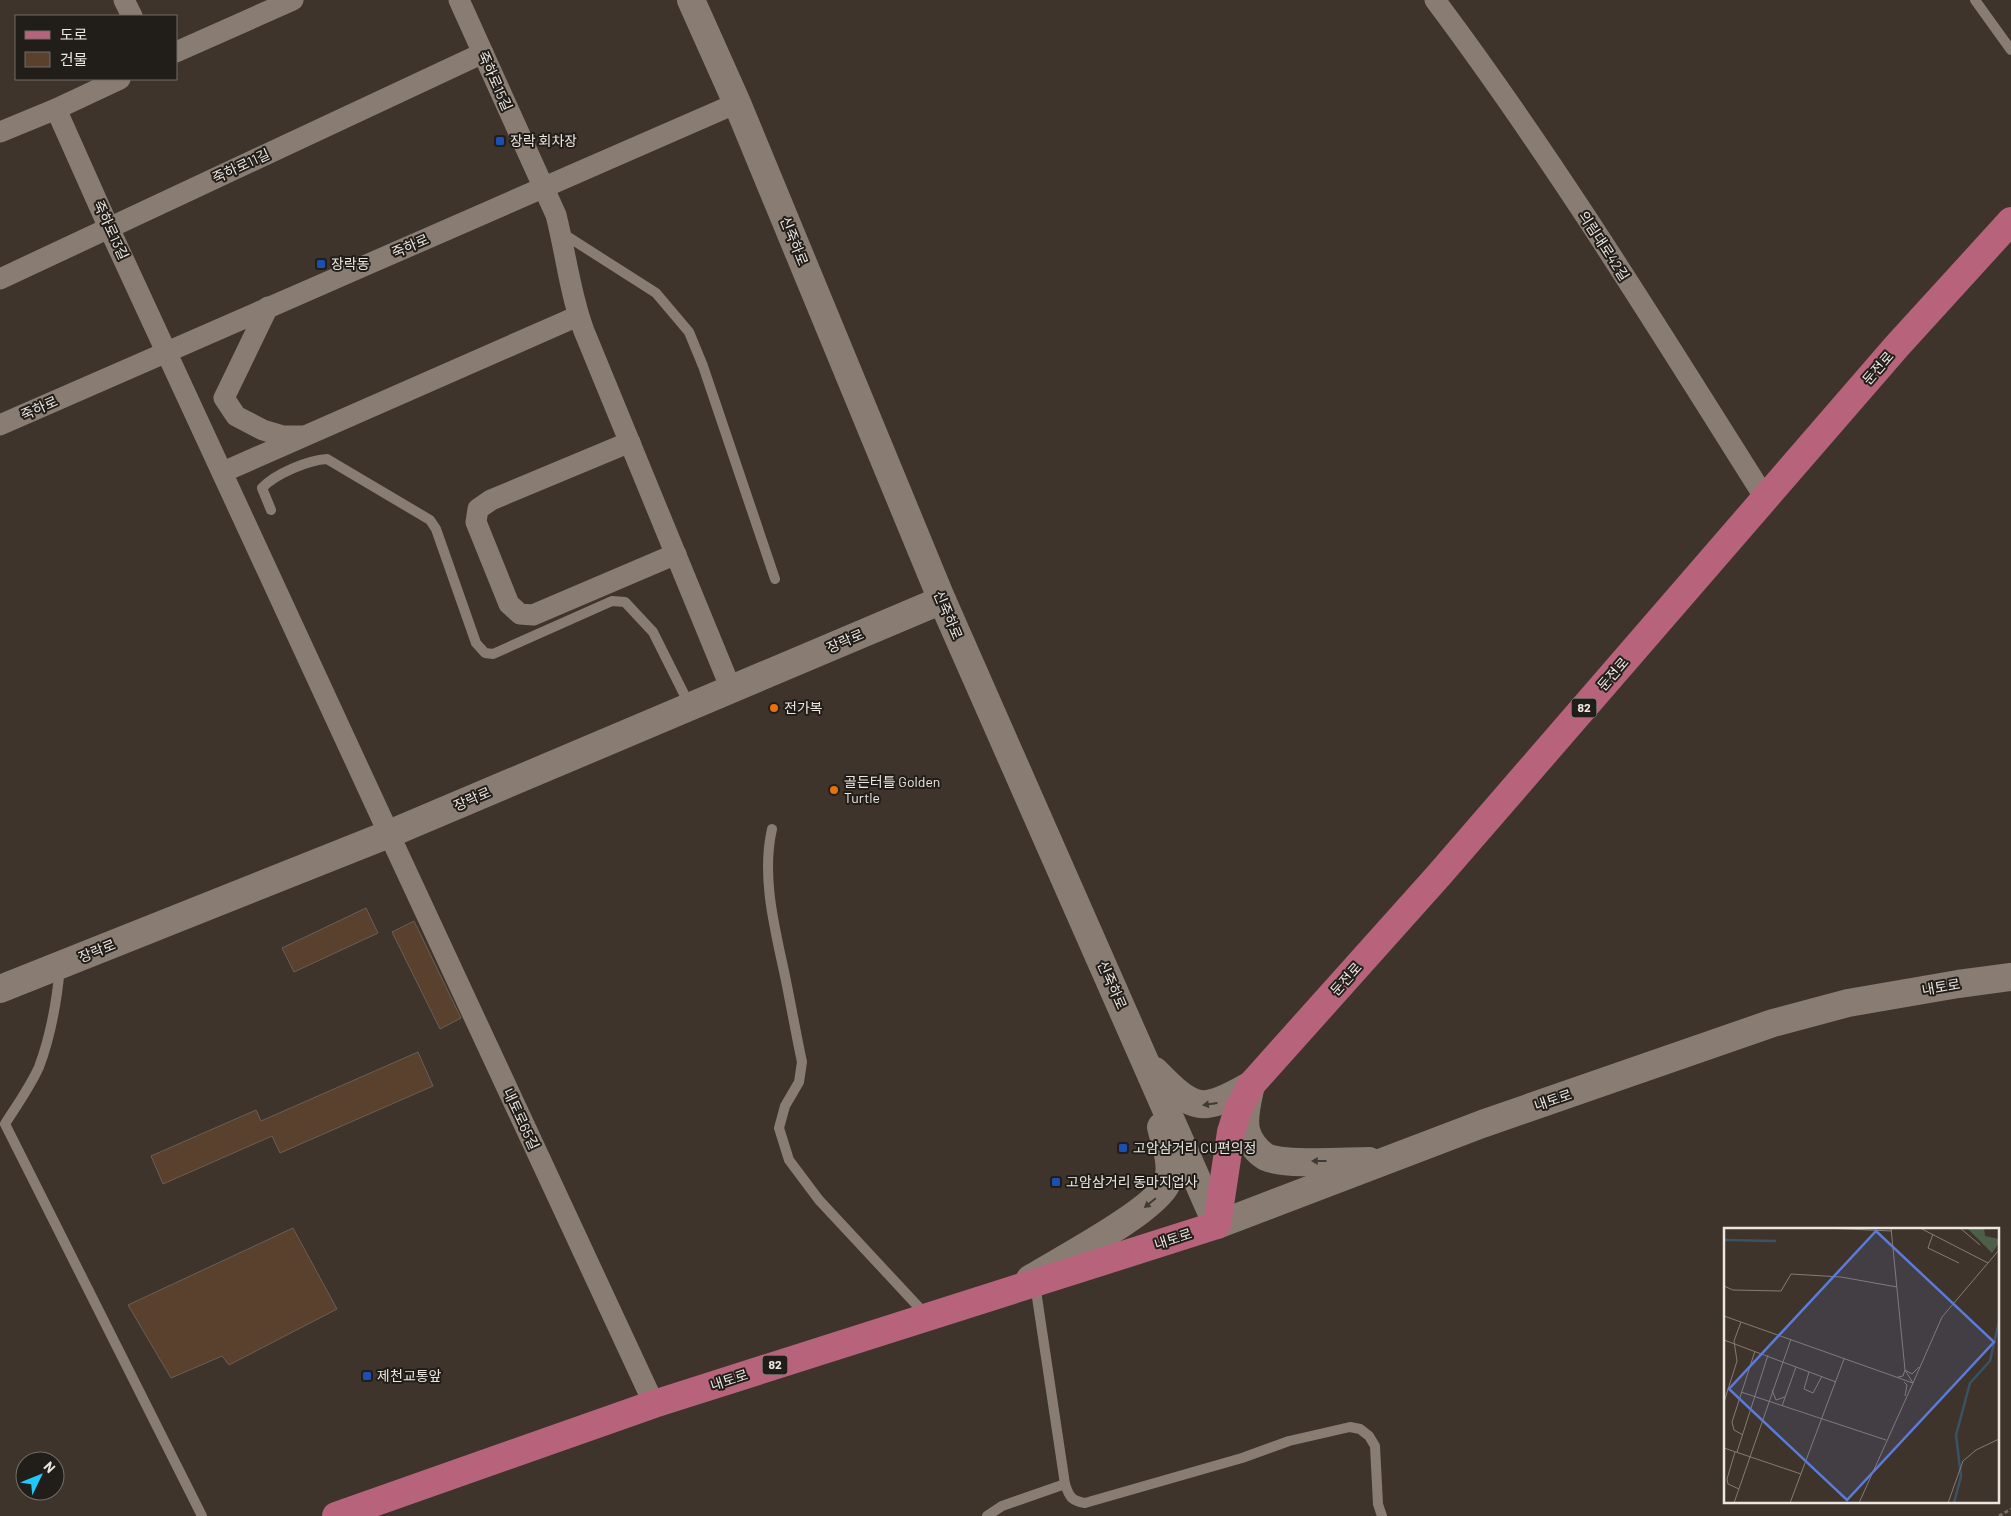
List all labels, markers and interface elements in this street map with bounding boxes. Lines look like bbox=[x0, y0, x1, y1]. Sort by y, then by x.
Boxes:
legend bbox=[15, 15, 178, 80]
text: 도로 bbox=[60, 25, 88, 43]
street label: 죽하로15길 bbox=[475, 48, 516, 113]
text: 건물 bbox=[60, 50, 88, 68]
place label: 장락 회차장 bbox=[510, 132, 577, 149]
marker: 장락 회차장 bbox=[494, 135, 506, 147]
street label: 죽하로11길 bbox=[209, 145, 272, 186]
street label: 죽하로13길 bbox=[90, 197, 133, 262]
street label: 의림대로42길 bbox=[1576, 208, 1633, 284]
street label: 신죽하로 bbox=[777, 214, 812, 268]
street label: 죽하로 bbox=[389, 230, 431, 261]
place label: 장락동 bbox=[331, 255, 370, 272]
marker: 장락동 bbox=[315, 258, 327, 270]
street label: 둔전로 bbox=[1859, 347, 1897, 388]
street label: 죽하로 bbox=[18, 392, 60, 423]
street label: 신죽하로 bbox=[931, 588, 966, 642]
street label: 장락로 bbox=[824, 625, 866, 656]
street label: 둔전로 bbox=[1594, 653, 1632, 694]
road number: 82 bbox=[1572, 698, 1596, 718]
place label: 전가복 bbox=[784, 699, 823, 716]
marker: 전가복 bbox=[768, 702, 780, 714]
place label: 골든터틀 Golden Turtle bbox=[844, 773, 940, 806]
street label: 장락로 bbox=[451, 783, 493, 814]
marker: 골든터틀 Golden Turtle bbox=[828, 784, 840, 796]
street label: 장락로 bbox=[76, 935, 118, 966]
street label: 신죽하로 bbox=[1094, 958, 1131, 1012]
street label: 둔전로 bbox=[1326, 959, 1365, 999]
street label: 내토로 bbox=[1920, 975, 1962, 998]
street label: 내토로65길 bbox=[500, 1085, 543, 1152]
street label: 내토로 bbox=[1532, 1085, 1574, 1114]
one-way arrow bbox=[1201, 1100, 1217, 1108]
place label: 고암삼거리 CU편의정 bbox=[1133, 1139, 1256, 1156]
marker: 고암삼거리 CU편의정 bbox=[1117, 1142, 1129, 1154]
one-way arrow bbox=[1311, 1157, 1327, 1165]
place label: 고암삼거리 동마지업사 bbox=[1066, 1173, 1198, 1190]
marker: 고암삼거리 동마지업사 bbox=[1050, 1176, 1062, 1188]
one-way arrow bbox=[1144, 1198, 1157, 1209]
street label: 내토로 bbox=[1152, 1224, 1194, 1253]
inset map bbox=[1724, 1228, 1998, 1504]
road number: 82 bbox=[762, 1356, 788, 1374]
street label: 내토로 bbox=[708, 1365, 750, 1394]
place label: 제천교통앞 bbox=[377, 1367, 442, 1384]
marker: 제천교통앞 bbox=[361, 1370, 373, 1382]
north arrow bbox=[15, 1451, 65, 1501]
text: N bbox=[40, 1458, 59, 1476]

